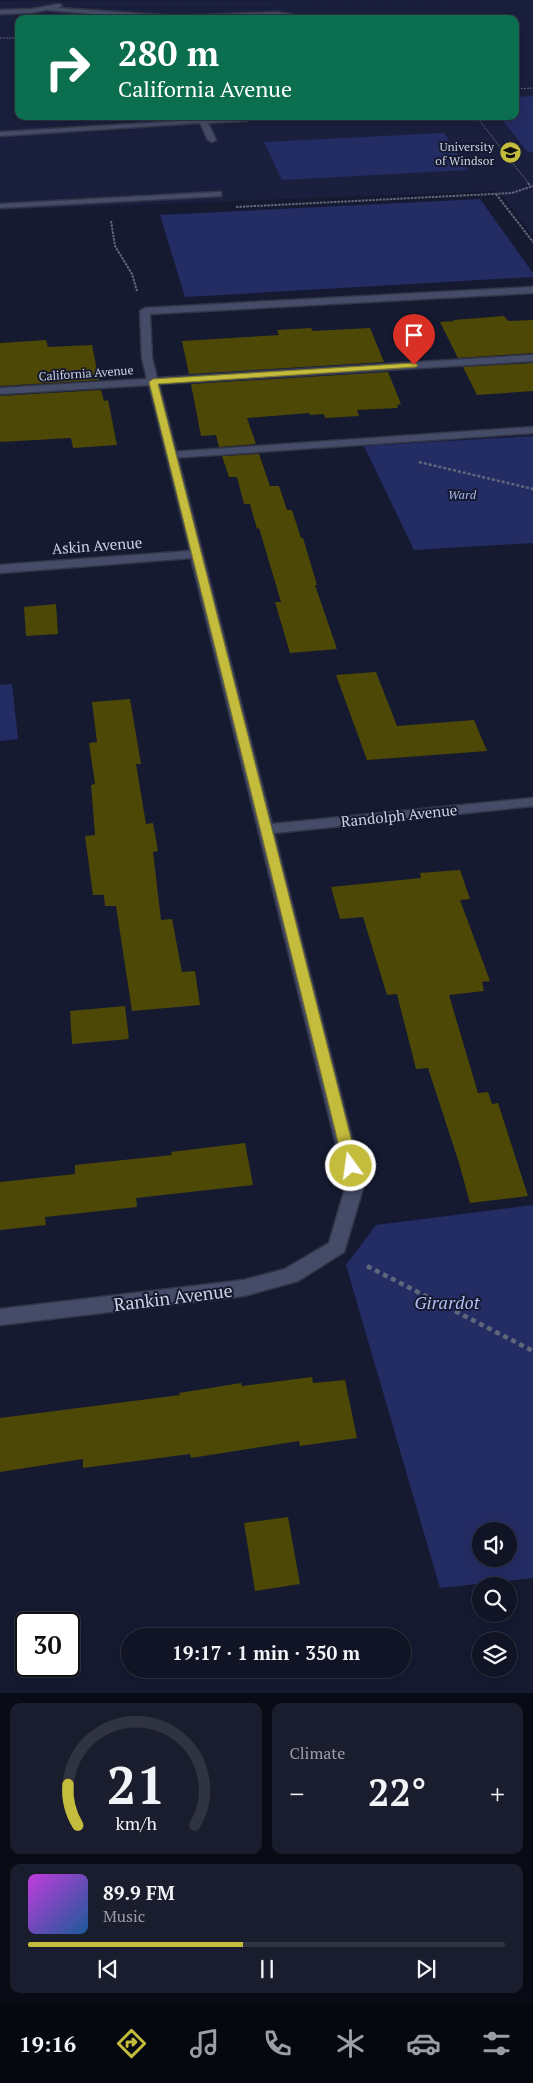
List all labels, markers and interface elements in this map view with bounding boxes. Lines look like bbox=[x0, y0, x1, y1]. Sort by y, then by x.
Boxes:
text: 280 m bbox=[118, 30, 219, 76]
icon: right bbox=[35, 35, 100, 100]
text: California Avenue bbox=[118, 74, 292, 103]
place label: University of Windsor bbox=[435, 139, 495, 168]
school or university icon: University of Windsor bbox=[498, 141, 522, 165]
pin bbox=[393, 314, 435, 365]
icon: arrive bbox=[400, 321, 428, 349]
street label: California Avenue bbox=[38, 362, 134, 384]
park label: Ward bbox=[448, 487, 477, 502]
street label: Askin Avenue bbox=[51, 532, 143, 558]
street label: Randolph Avenue bbox=[340, 799, 458, 831]
position arrow bbox=[324, 1139, 376, 1191]
street label: Rankin Avenue bbox=[112, 1278, 234, 1316]
park label: Girardot bbox=[414, 1290, 481, 1314]
map controls bbox=[472, 1522, 517, 1677]
button: sound bbox=[472, 1522, 517, 1567]
button: search bbox=[472, 1577, 517, 1622]
speed limit sign: 30 bbox=[15, 1612, 80, 1677]
button: layers bbox=[472, 1632, 517, 1677]
text: 19:17 · 1 min · 350 m bbox=[172, 1640, 360, 1665]
text: Climate bbox=[290, 1742, 345, 1764]
text: 21 bbox=[106, 1750, 165, 1819]
text: 22° bbox=[368, 1767, 427, 1817]
text: − bbox=[290, 1775, 304, 1812]
text: + bbox=[490, 1775, 505, 1812]
text: km/h bbox=[115, 1811, 157, 1835]
text: 89.9 FM bbox=[103, 1880, 175, 1905]
text: Music bbox=[103, 1905, 145, 1927]
icon: previous bbox=[94, 1955, 122, 1983]
icon: pause bbox=[253, 1955, 281, 1983]
icon: next bbox=[412, 1955, 440, 1983]
icon: directions bbox=[114, 2026, 149, 2061]
icon: music bbox=[187, 2026, 222, 2061]
icon: phone bbox=[260, 2026, 295, 2061]
icon: climate bbox=[333, 2026, 368, 2061]
icon: car bbox=[406, 2026, 441, 2061]
icon: filters bbox=[479, 2026, 514, 2061]
text: 19:16 bbox=[19, 2029, 76, 2058]

